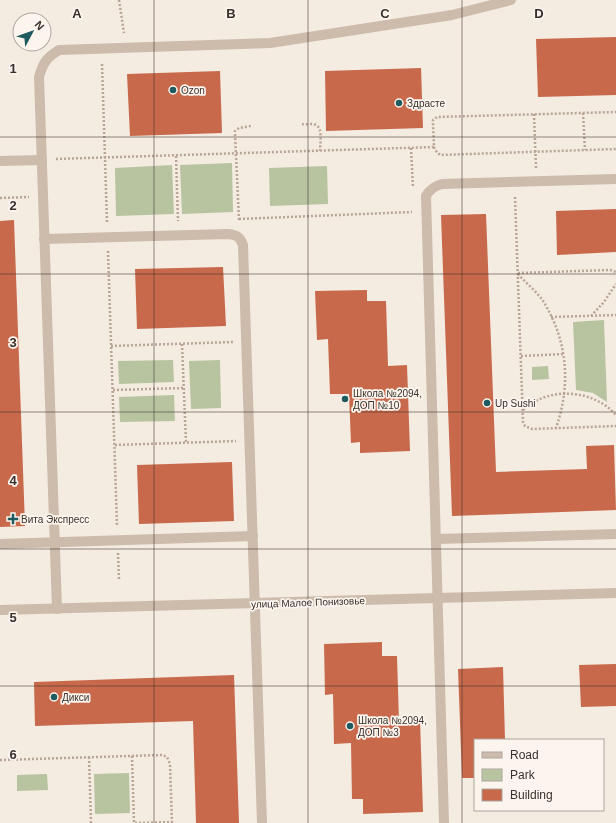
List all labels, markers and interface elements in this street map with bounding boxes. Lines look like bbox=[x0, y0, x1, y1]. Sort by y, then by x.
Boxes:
text: A bbox=[72, 6, 82, 21]
text: B bbox=[226, 6, 236, 21]
text: C bbox=[380, 6, 390, 21]
text: D bbox=[534, 6, 544, 21]
north arrow bbox=[12, 12, 52, 52]
text: N bbox=[32, 19, 47, 32]
text: 1 bbox=[9, 61, 17, 76]
marker: Ozon bbox=[168, 85, 178, 95]
place label: Ozon bbox=[181, 85, 205, 96]
marker: Здрасте bbox=[394, 98, 404, 108]
place label: Здрасте bbox=[407, 98, 445, 109]
text: 2 bbox=[9, 198, 17, 213]
text: 3 bbox=[9, 335, 17, 350]
place label: Школа №2094, ДОП №10 bbox=[353, 388, 422, 411]
marker: Школа №2094, ДОП №10 bbox=[340, 394, 350, 404]
marker: Up Sushi bbox=[482, 398, 492, 408]
place label: Up Sushi bbox=[495, 398, 536, 409]
text: 4 bbox=[9, 473, 17, 488]
marker: Вита Экспресс bbox=[8, 514, 18, 524]
place label: Вита Экспресс bbox=[21, 514, 89, 525]
street label: улица Малое Понизовье bbox=[251, 595, 366, 610]
text: 5 bbox=[9, 610, 17, 625]
marker: Дикси bbox=[49, 692, 59, 702]
place label: Дикси bbox=[62, 692, 89, 703]
place label: Школа №2094, ДОП №3 bbox=[358, 715, 427, 738]
marker: Школа №2094, ДОП №3 bbox=[345, 721, 355, 731]
legend bbox=[474, 739, 604, 811]
text: 6 bbox=[9, 747, 17, 762]
text: Road bbox=[510, 748, 539, 762]
text: Park bbox=[510, 768, 536, 782]
text: Building bbox=[510, 788, 553, 802]

